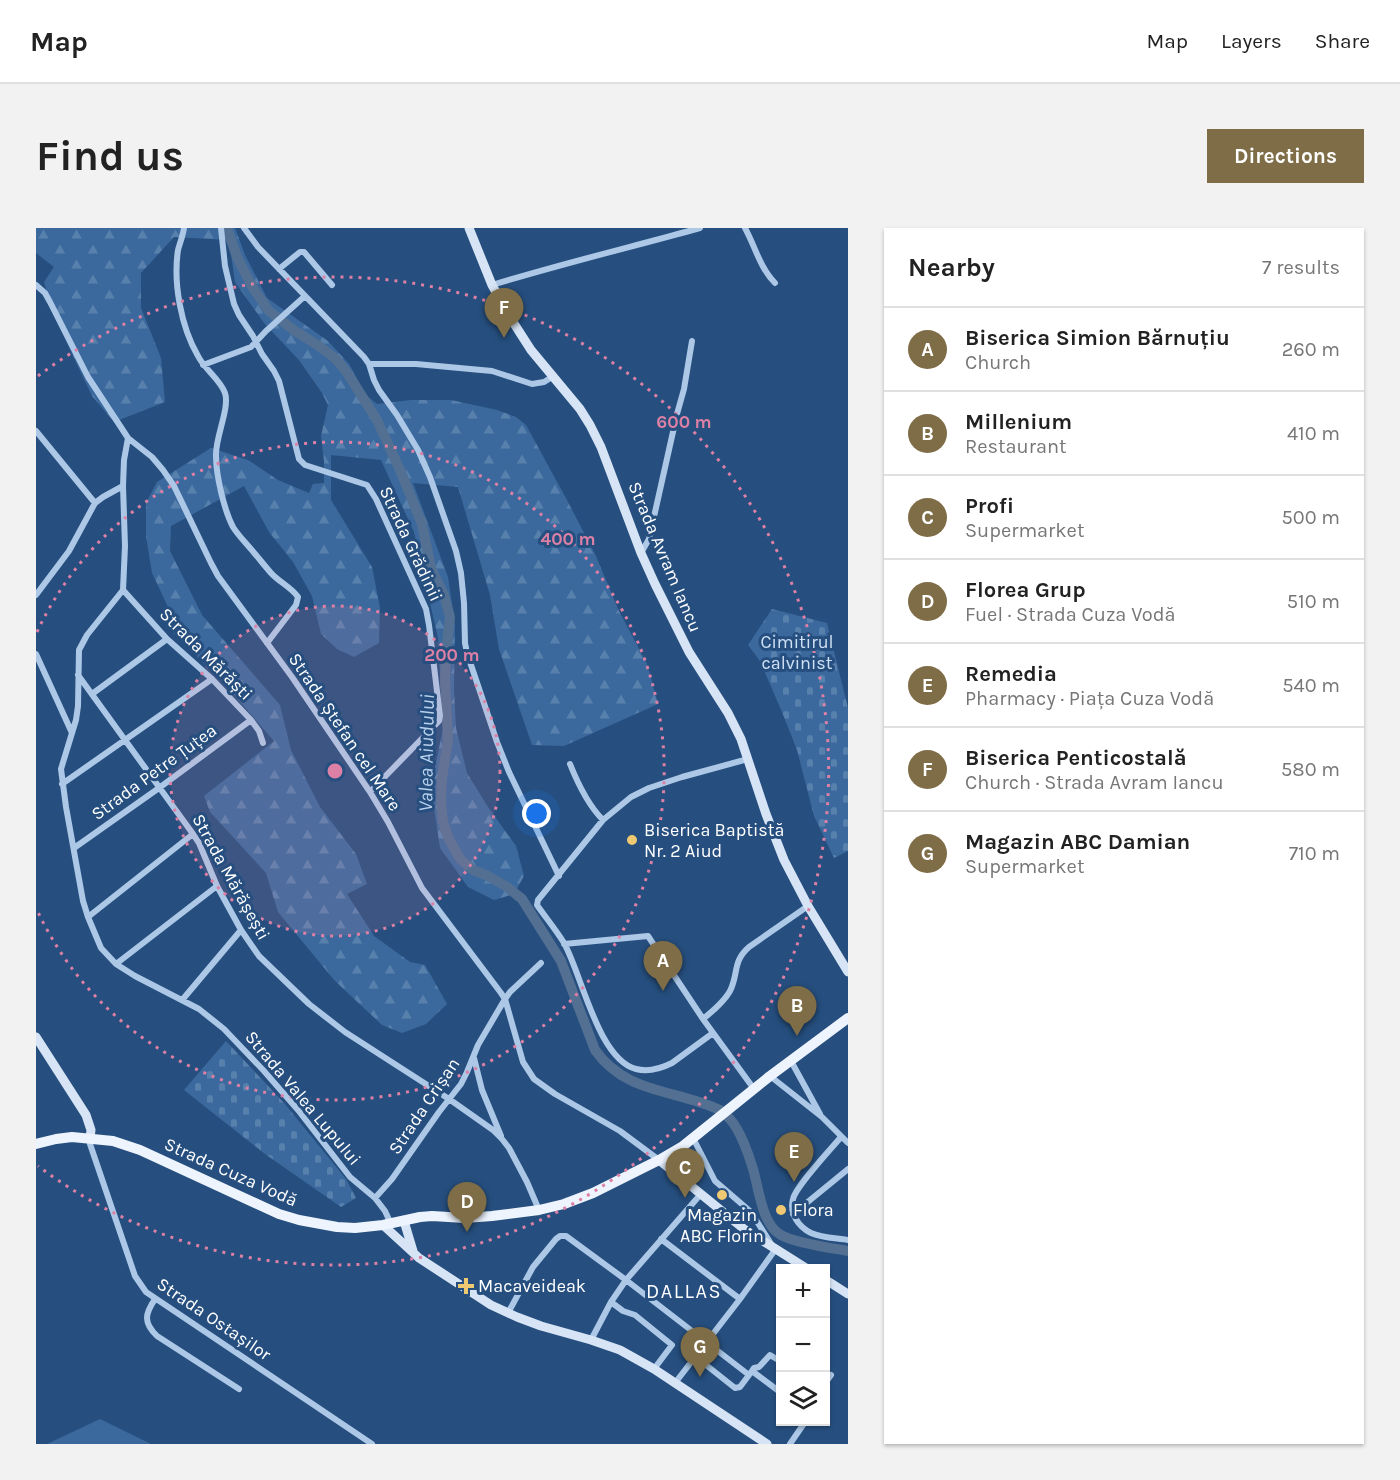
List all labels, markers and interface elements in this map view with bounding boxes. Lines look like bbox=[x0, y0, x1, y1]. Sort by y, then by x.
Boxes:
text: Map bbox=[30, 25, 88, 58]
text: Map bbox=[1146, 29, 1188, 53]
text: Layers bbox=[1221, 29, 1282, 53]
text: Share bbox=[1315, 29, 1370, 53]
button: Directions bbox=[1207, 129, 1364, 183]
text: Find us bbox=[36, 131, 184, 181]
text: Nearby bbox=[908, 252, 995, 283]
text: 7 results bbox=[1262, 256, 1340, 279]
pin: F bbox=[484, 288, 524, 338]
text: Biserica Simion Bărnuțiu bbox=[965, 325, 1230, 351]
text: A bbox=[921, 338, 934, 361]
text: 260 m bbox=[1282, 338, 1340, 361]
text: Church bbox=[965, 351, 1031, 374]
text: Millenium bbox=[965, 409, 1072, 435]
text: 600 m bbox=[656, 411, 712, 433]
text: B bbox=[921, 422, 934, 445]
text: 410 m bbox=[1287, 422, 1340, 445]
text: Restaurant bbox=[965, 435, 1067, 458]
street label: Strada Avram Iancu bbox=[623, 478, 707, 636]
street label: Strada Grădinii bbox=[375, 483, 447, 605]
text: Profi bbox=[965, 493, 1014, 519]
text: C bbox=[921, 506, 934, 529]
text: 500 m bbox=[1282, 506, 1340, 529]
text: Supermarket bbox=[965, 519, 1084, 542]
text: 400 m bbox=[540, 528, 596, 550]
text: Florea Grup bbox=[965, 577, 1086, 603]
text: D bbox=[921, 590, 934, 613]
text: 510 m bbox=[1287, 590, 1340, 613]
street label: Strada Mărăști bbox=[155, 603, 257, 705]
text: Fuel · Strada Cuza Vodă bbox=[965, 603, 1176, 626]
park label: Cimitirul calvinist bbox=[760, 631, 834, 674]
text: 200 m bbox=[424, 644, 480, 666]
street label: Strada Ștefan cel Mare bbox=[284, 649, 406, 815]
text: Remedia bbox=[965, 661, 1057, 687]
text: E bbox=[922, 674, 933, 697]
text: 540 m bbox=[1282, 674, 1340, 697]
text: Pharmacy · Piața Cuza Vodă bbox=[965, 687, 1214, 710]
water label: Valea Aiudului bbox=[414, 694, 439, 812]
street label: Strada Petre Țuțea bbox=[87, 719, 221, 825]
text: Biserica Penticostală bbox=[965, 745, 1187, 771]
text: F bbox=[922, 758, 933, 781]
text: 580 m bbox=[1281, 758, 1340, 781]
centre of rings bbox=[325, 761, 345, 781]
text: Church · Strada Avram Iancu bbox=[965, 771, 1224, 794]
your location bbox=[522, 799, 551, 828]
street label: Strada Mărășești bbox=[187, 810, 275, 944]
place label: Biserica Baptistă Nr. 2 Aiud bbox=[644, 819, 784, 862]
text: Magazin ABC Damian bbox=[965, 829, 1190, 855]
marker: Biserica Baptistă Nr. 2 Aiud bbox=[625, 833, 639, 847]
text: G bbox=[921, 842, 934, 865]
text: 710 m bbox=[1289, 842, 1340, 865]
text: Supermarket bbox=[965, 855, 1084, 878]
pin: A bbox=[644, 942, 682, 991]
pin: B bbox=[778, 986, 816, 1036]
street label: Strada Valea Lupului bbox=[240, 1026, 366, 1170]
street label: Strada Crișan bbox=[384, 1053, 464, 1159]
pin: E bbox=[774, 1132, 813, 1182]
street label: Strada Cuza Vodă bbox=[161, 1133, 301, 1211]
pin: C bbox=[666, 1148, 704, 1198]
pin: D bbox=[448, 1182, 486, 1232]
marker: Magazin ABC Florin bbox=[715, 1188, 729, 1202]
place label: Flora bbox=[793, 1199, 834, 1221]
marker: Flora bbox=[774, 1203, 788, 1217]
place label: Magazin ABC Florin bbox=[680, 1204, 764, 1247]
map controls bbox=[776, 1264, 830, 1426]
button: + bbox=[776, 1264, 830, 1318]
street label: Strada Ostașilor bbox=[153, 1273, 276, 1366]
place label: Macaveideak bbox=[478, 1275, 586, 1297]
marker: Macaveideak bbox=[459, 1279, 473, 1293]
district label: DALLAS bbox=[646, 1280, 722, 1303]
button: − bbox=[776, 1318, 830, 1372]
pin: G bbox=[680, 1328, 720, 1377]
button: layers bbox=[776, 1372, 830, 1426]

